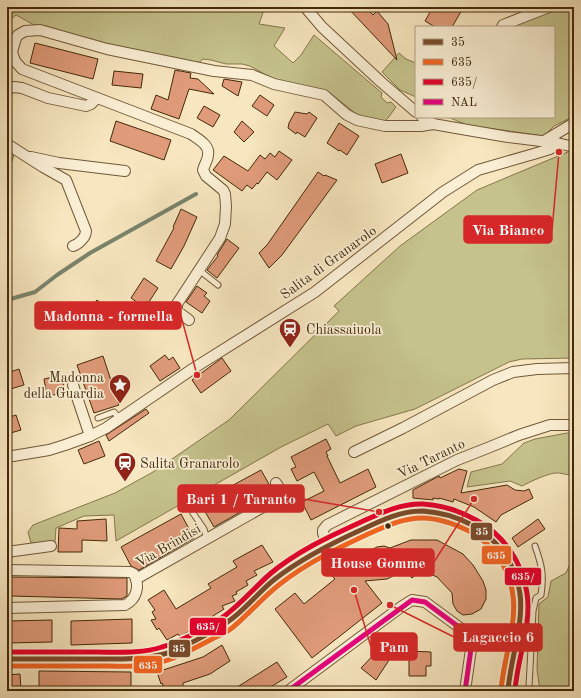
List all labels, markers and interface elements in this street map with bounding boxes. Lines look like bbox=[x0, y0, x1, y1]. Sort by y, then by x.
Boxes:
legend bbox=[415, 26, 555, 118]
text: 35 bbox=[451, 36, 465, 49]
text: 635 bbox=[451, 56, 472, 69]
text: 635/ bbox=[451, 76, 477, 89]
text: NAL bbox=[451, 97, 477, 109]
callout: Via Bianco bbox=[464, 216, 552, 243]
street label: Salita di Granarolo bbox=[278, 223, 379, 302]
text: Via Bianco bbox=[472, 224, 544, 239]
callout: Madonna - formella bbox=[35, 302, 181, 329]
text: Madonna - formella bbox=[43, 310, 173, 325]
station icon: Chiassaiuola bbox=[277, 316, 303, 349]
place label: Chiassaiuola bbox=[306, 323, 382, 337]
place label: Madonna della Guardia bbox=[24, 371, 104, 401]
place icon: Madonna della Guardia bbox=[107, 372, 133, 405]
street label: Via Taranto bbox=[396, 437, 467, 481]
station icon: Salita Granarolo bbox=[112, 450, 138, 483]
place label: Salita Granarolo bbox=[140, 457, 240, 471]
callout: Bari 1 / Taranto bbox=[178, 485, 304, 512]
text: Bari 1 / Taranto bbox=[186, 493, 296, 508]
unlabelled marker bbox=[383, 521, 393, 531]
street label: Via Brindisi bbox=[134, 522, 204, 570]
line badge: 35 bbox=[470, 522, 493, 541]
text: 35 bbox=[476, 527, 488, 538]
line badge: 635 bbox=[481, 545, 512, 565]
callout: House Gomme bbox=[322, 549, 434, 576]
text: 635 bbox=[486, 551, 506, 562]
text: House Gomme bbox=[330, 557, 426, 572]
line badge: 635/ bbox=[504, 567, 542, 586]
text: 635/ bbox=[511, 572, 535, 583]
line badge: 635/ bbox=[189, 617, 227, 636]
text: 635/ bbox=[196, 622, 220, 633]
callout: Lagaccio 6 bbox=[454, 624, 542, 651]
text: Lagaccio 6 bbox=[462, 631, 535, 646]
callout: Pam bbox=[371, 633, 417, 660]
line badge: 35 bbox=[168, 639, 191, 658]
text: Pam bbox=[379, 641, 409, 656]
text: 35 bbox=[173, 644, 185, 655]
line badge: 635 bbox=[133, 655, 163, 674]
text: 635 bbox=[138, 661, 158, 672]

